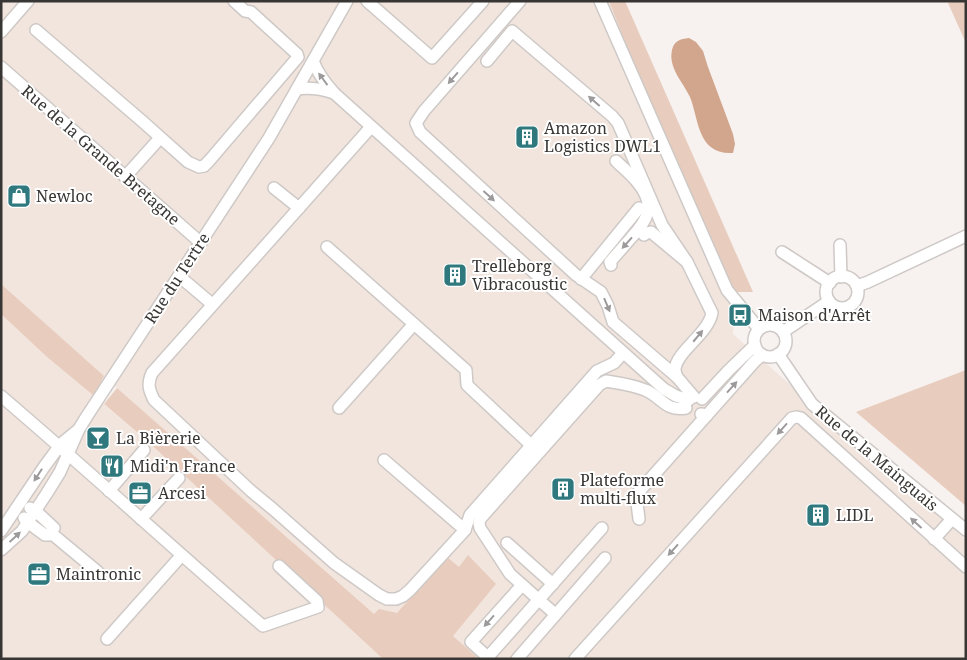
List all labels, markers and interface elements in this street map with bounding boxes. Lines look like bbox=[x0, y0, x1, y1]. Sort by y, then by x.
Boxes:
one-way arrow bbox=[447, 71, 459, 83]
one-way arrow bbox=[318, 72, 328, 86]
street label: Rue de la Grande Bretagne bbox=[17, 80, 185, 230]
one-way arrow bbox=[588, 96, 600, 107]
place label: Amazon Logistics DWL1 bbox=[544, 117, 661, 157]
building icon: Amazon Logistics DWL1 bbox=[514, 124, 540, 150]
shop icon: Newloc bbox=[6, 183, 32, 209]
place label: Newloc bbox=[36, 185, 93, 207]
one-way arrow bbox=[482, 190, 494, 202]
street label: Rue du Tertre bbox=[139, 228, 215, 328]
one-way arrow bbox=[621, 237, 633, 249]
place label: Trelleborg Vibracoustic bbox=[472, 255, 567, 295]
building icon: Trelleborg Vibracoustic bbox=[442, 262, 468, 288]
one-way arrow bbox=[603, 298, 611, 313]
bus stop icon: Maison d'Arrêt bbox=[727, 302, 753, 328]
place label: Maison d'Arrêt bbox=[758, 304, 871, 326]
one-way arrow bbox=[692, 330, 704, 342]
one-way arrow bbox=[726, 381, 738, 393]
street label: Rue de la Mainguais bbox=[811, 400, 943, 516]
one-way arrow bbox=[776, 423, 788, 435]
bar icon: La Bièrerie bbox=[85, 425, 111, 451]
place label: La Bièrerie bbox=[116, 427, 201, 449]
restaurant icon: Midi'n France bbox=[99, 453, 125, 479]
place label: Midi'n France bbox=[130, 455, 236, 477]
one-way arrow bbox=[34, 468, 43, 482]
place label: Plateforme multi-flux bbox=[580, 469, 664, 509]
building icon: Plateforme multi-flux bbox=[550, 476, 576, 502]
office icon: Arcesi bbox=[127, 480, 153, 506]
place label: Arcesi bbox=[158, 482, 206, 504]
building icon: LIDL bbox=[805, 502, 831, 528]
place label: LIDL bbox=[836, 504, 873, 526]
one-way arrow bbox=[911, 517, 923, 529]
one-way arrow bbox=[9, 531, 21, 543]
one-way arrow bbox=[667, 543, 679, 555]
office icon: Maintronic bbox=[26, 561, 52, 587]
place label: Maintronic bbox=[56, 563, 141, 585]
one-way arrow bbox=[484, 615, 495, 628]

